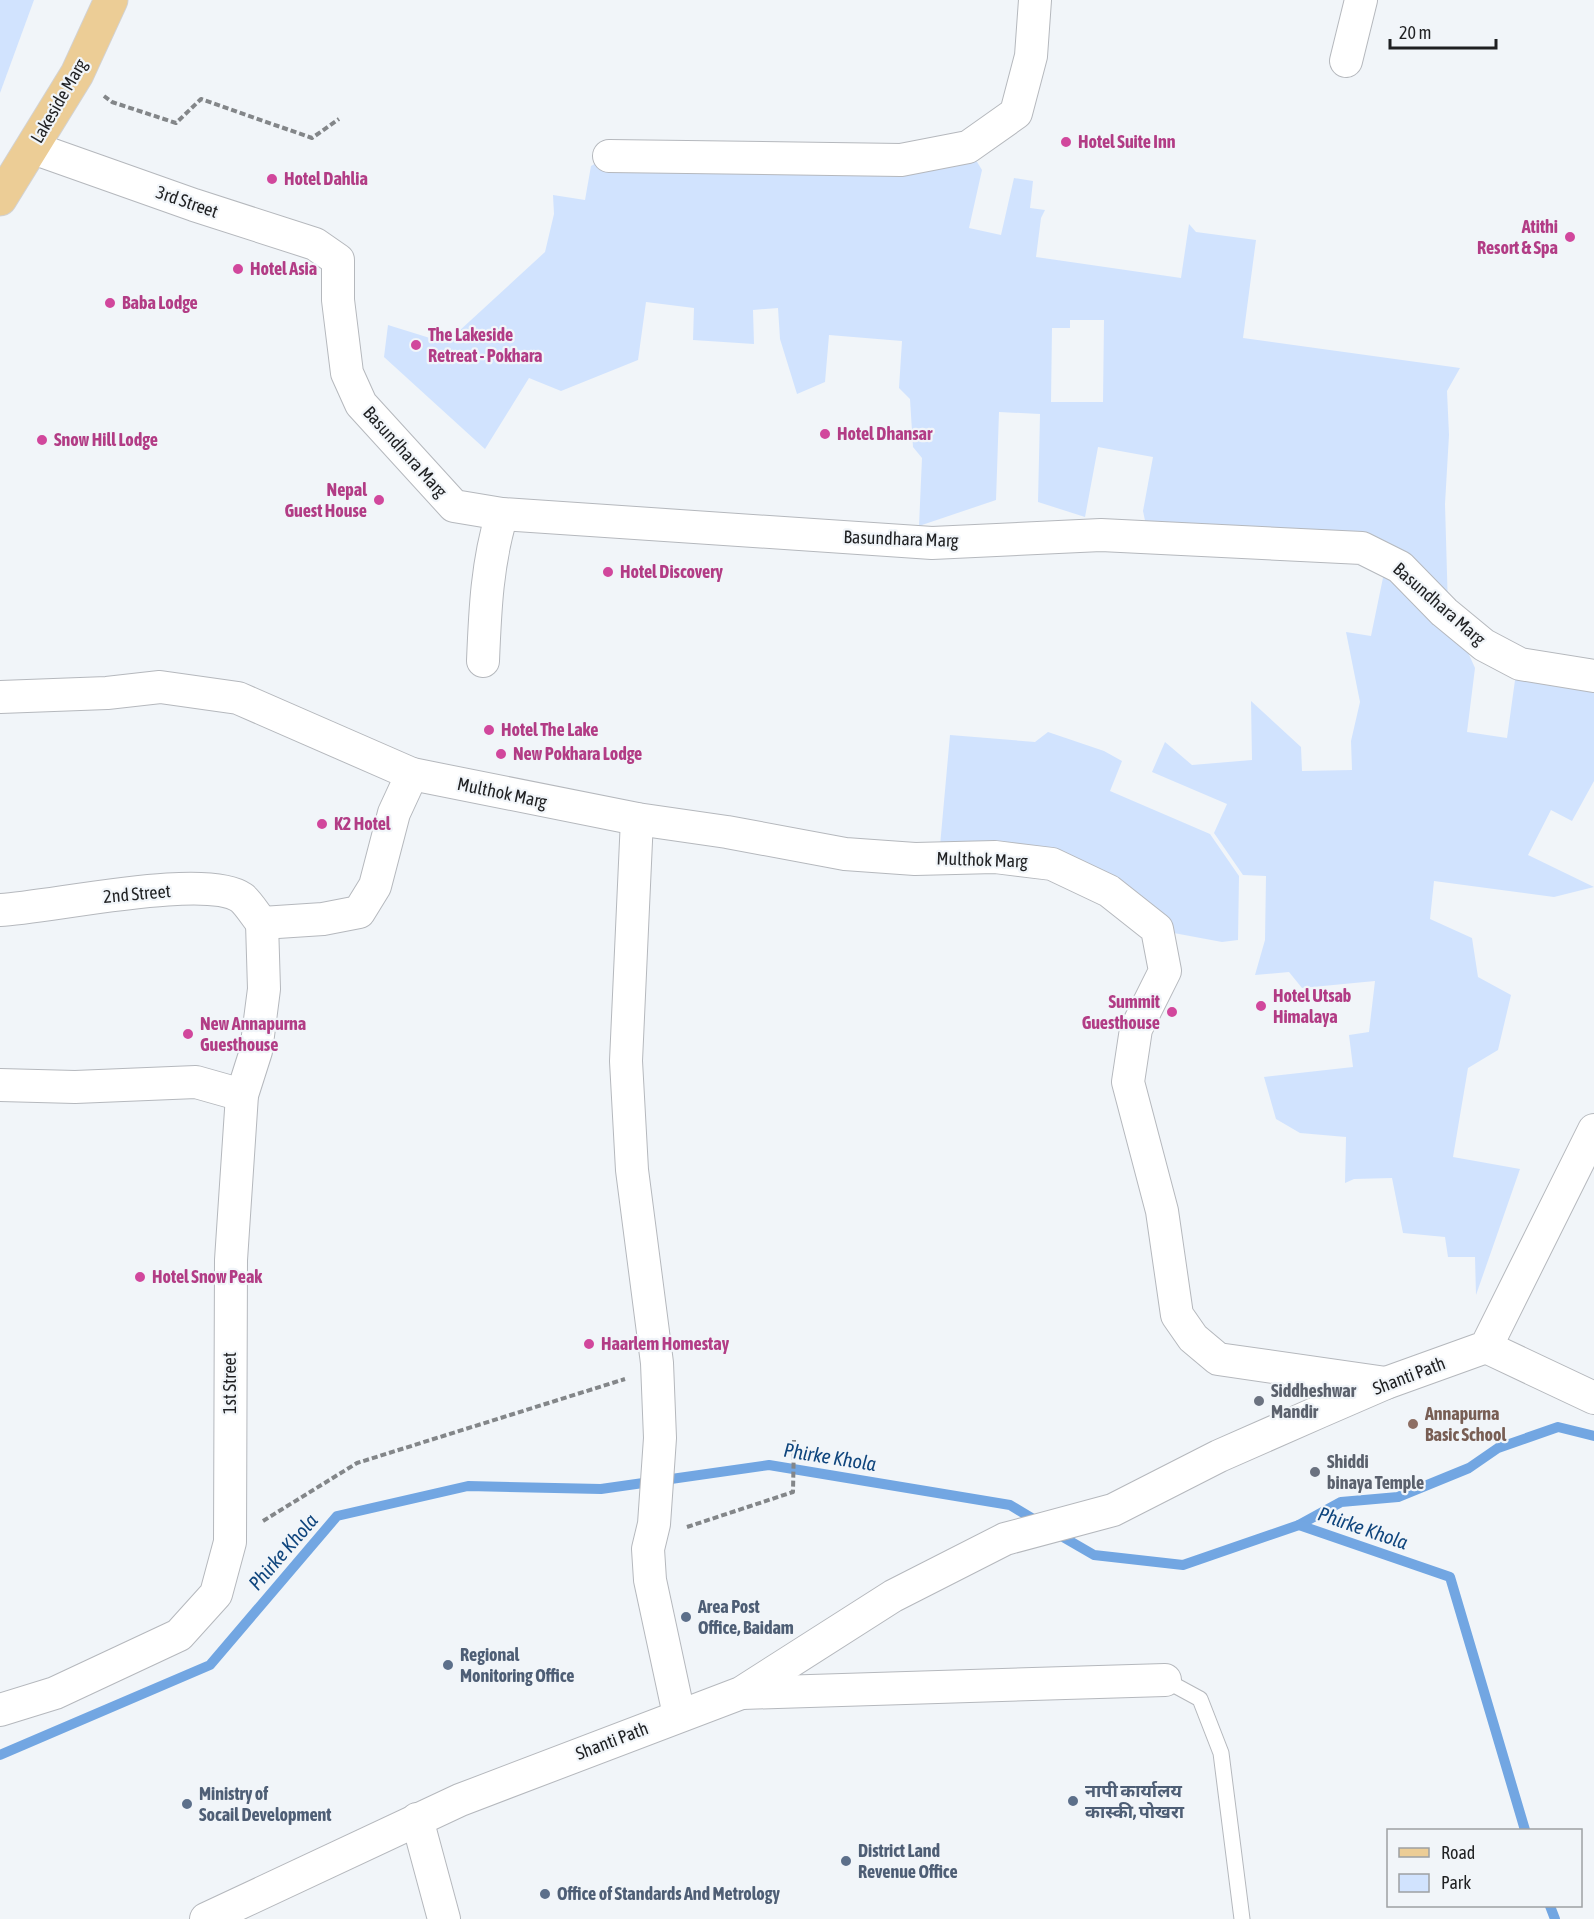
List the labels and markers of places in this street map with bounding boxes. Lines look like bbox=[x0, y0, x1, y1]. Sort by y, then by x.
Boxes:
place label: Hotel Suite Inn bbox=[1078, 131, 1176, 152]
marker: Hotel Suite Inn bbox=[1059, 135, 1073, 149]
place label: Hotel Dahlia bbox=[284, 168, 368, 189]
marker: Hotel Dahlia bbox=[265, 172, 279, 186]
place label: Atithi Resort & Spa bbox=[1477, 216, 1558, 258]
marker: Atithi Resort & Spa bbox=[1563, 230, 1577, 244]
place label: Hotel Asia bbox=[250, 258, 317, 279]
marker: Hotel Asia bbox=[231, 262, 245, 276]
place label: Baba Lodge bbox=[122, 292, 198, 313]
marker: Baba Lodge bbox=[103, 296, 117, 310]
place label: The Lakeside Retreat - Pokhara bbox=[428, 324, 542, 366]
marker: The Lakeside Retreat - Pokhara bbox=[409, 338, 423, 352]
place label: Hotel Dhansar bbox=[837, 423, 933, 444]
marker: Hotel Dhansar bbox=[818, 427, 832, 441]
place label: Snow Hill Lodge bbox=[54, 429, 158, 450]
marker: Snow Hill Lodge bbox=[35, 433, 49, 447]
place label: Nepal Guest House bbox=[284, 479, 367, 521]
marker: Nepal Guest House bbox=[372, 493, 386, 507]
place label: Hotel Discovery bbox=[620, 561, 724, 582]
marker: Hotel Discovery bbox=[601, 565, 615, 579]
place label: Hotel The Lake bbox=[501, 719, 598, 740]
marker: Hotel The Lake bbox=[482, 723, 496, 737]
place label: New Pokhara Lodge bbox=[513, 743, 642, 764]
marker: New Pokhara Lodge bbox=[494, 747, 508, 761]
place label: K2 Hotel bbox=[334, 813, 391, 834]
marker: K2 Hotel bbox=[315, 817, 329, 831]
place label: Hotel Utsab Himalaya bbox=[1273, 985, 1351, 1027]
place label: Summit Guesthouse bbox=[1082, 991, 1161, 1033]
marker: Hotel Utsab Himalaya bbox=[1254, 999, 1268, 1013]
marker: Summit Guesthouse bbox=[1165, 1005, 1179, 1019]
place label: New Annapurna Guesthouse bbox=[200, 1013, 306, 1055]
marker: New Annapurna Guesthouse bbox=[181, 1027, 195, 1041]
place label: Hotel Snow Peak bbox=[152, 1266, 263, 1287]
marker: Hotel Snow Peak bbox=[133, 1270, 147, 1284]
place label: Haarlem Homestay bbox=[601, 1333, 730, 1354]
marker: Haarlem Homestay bbox=[582, 1337, 596, 1351]
place label: Siddheshwar Mandir bbox=[1271, 1380, 1357, 1422]
marker: Siddheshwar Mandir bbox=[1252, 1394, 1266, 1408]
place label: Annapurna Basic School bbox=[1424, 1403, 1506, 1445]
marker: Annapurna Basic School bbox=[1406, 1417, 1420, 1431]
place label: Shiddi binaya Temple bbox=[1327, 1451, 1424, 1493]
marker: Shiddi binaya Temple bbox=[1308, 1465, 1322, 1479]
place label: Area Post Office, Baidam bbox=[697, 1596, 794, 1638]
marker: Area Post Office, Baidam bbox=[679, 1610, 693, 1624]
place label: Regional Monitoring Office bbox=[460, 1644, 574, 1686]
marker: Regional Monitoring Office bbox=[441, 1658, 455, 1672]
place label: नापी कार्यालय कास्की, पोखरा bbox=[1085, 1780, 1185, 1822]
place label: Ministry of Socail Development bbox=[199, 1783, 332, 1825]
marker: नापी कार्यालय कास्की, पोखरा bbox=[1066, 1794, 1080, 1808]
marker: Ministry of Socail Development bbox=[180, 1797, 194, 1811]
place label: District Land Revenue Office bbox=[858, 1840, 958, 1882]
marker: District Land Revenue Office bbox=[839, 1854, 853, 1868]
place label: Office of Standards And Metrology bbox=[557, 1883, 781, 1904]
marker: Office of Standards And Metrology bbox=[538, 1887, 552, 1901]

